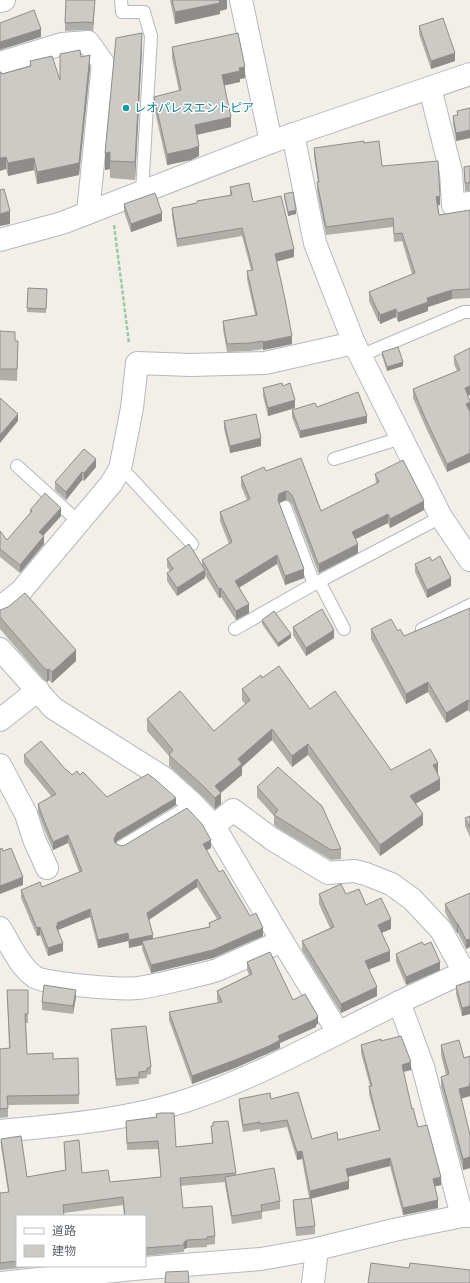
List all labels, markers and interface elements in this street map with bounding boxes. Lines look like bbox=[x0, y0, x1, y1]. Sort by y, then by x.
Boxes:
place label: レオパレスエントピア bbox=[134, 100, 254, 115]
marker: レオパレスエントピア bbox=[121, 103, 131, 113]
legend bbox=[16, 1215, 146, 1267]
text: 道路 bbox=[52, 1223, 76, 1238]
text: 建物 bbox=[52, 1243, 76, 1258]

